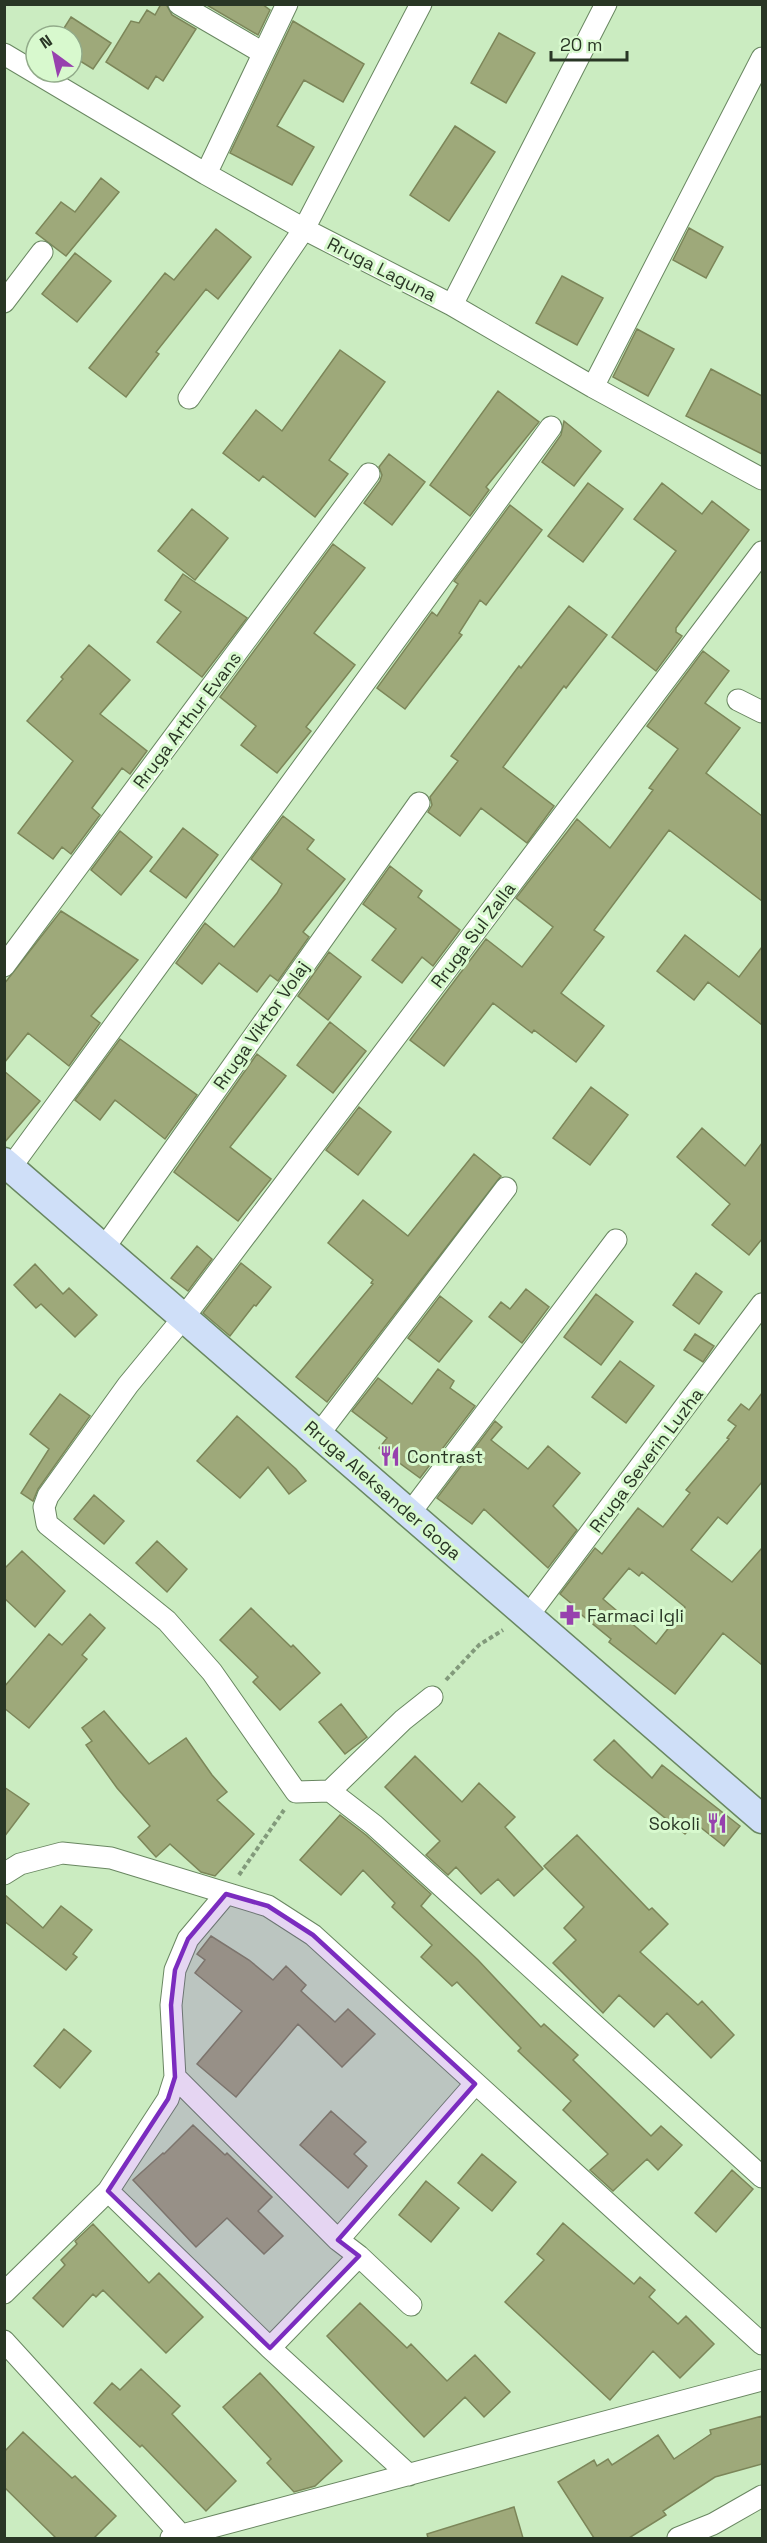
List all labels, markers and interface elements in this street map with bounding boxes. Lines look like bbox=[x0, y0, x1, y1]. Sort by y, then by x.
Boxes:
north arrow bbox=[24, 24, 84, 84]
scale bar bbox=[551, 24, 628, 62]
text: N bbox=[36, 30, 56, 54]
text: 20 m bbox=[560, 33, 603, 56]
street label: Rruga Laguna bbox=[323, 232, 441, 306]
street label: Rruga Arthur Evans bbox=[128, 647, 246, 793]
street label: Rruga Sul Zalla bbox=[426, 877, 520, 993]
street label: Rruga Viktor Volaj bbox=[208, 956, 314, 1094]
street label: Rruga Severin Luzha bbox=[584, 1383, 708, 1537]
street label: Rruga Aleksander Goga bbox=[300, 1415, 466, 1565]
restaurant icon: Contrast bbox=[378, 1444, 402, 1468]
place label: Contrast bbox=[407, 1445, 483, 1468]
pharmacy icon: Farmaci Igli bbox=[558, 1603, 582, 1627]
place label: Farmaci Igli bbox=[587, 1604, 684, 1627]
restaurant icon: Sokoli bbox=[705, 1811, 729, 1835]
place label: Sokoli bbox=[649, 1812, 700, 1835]

